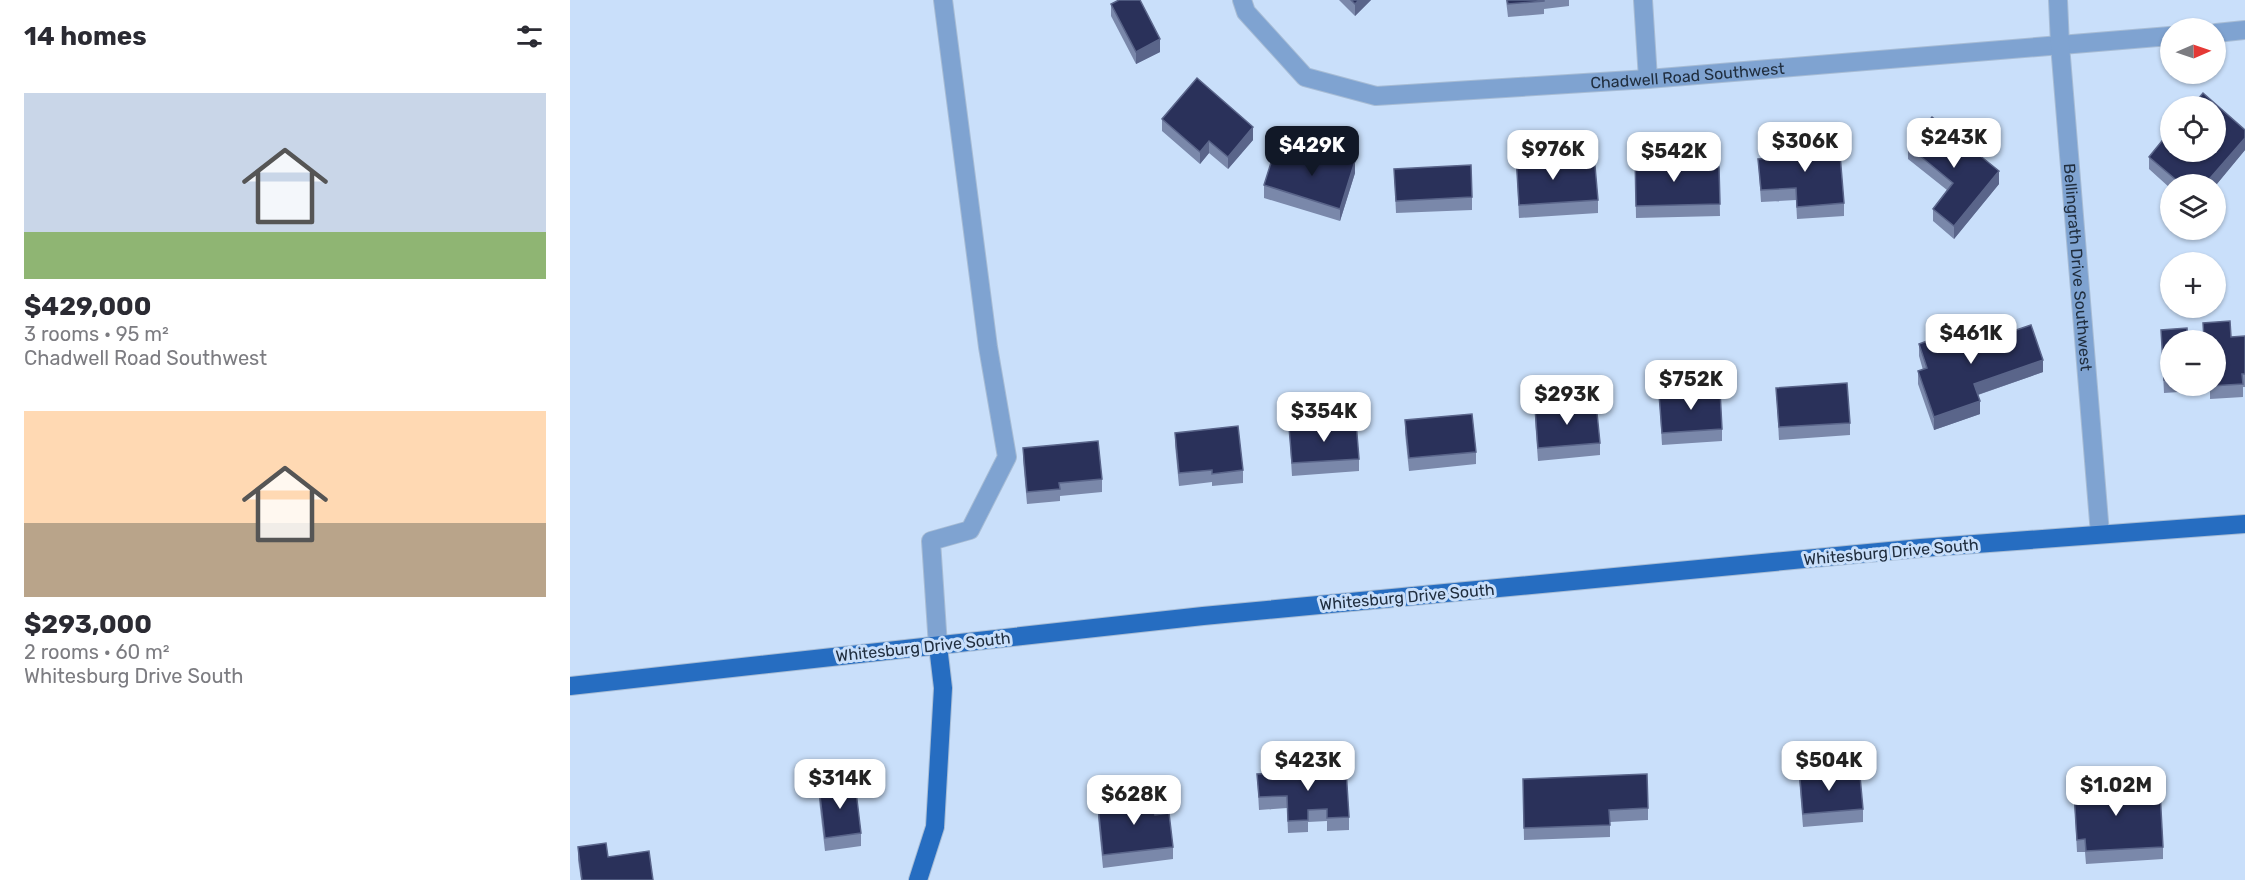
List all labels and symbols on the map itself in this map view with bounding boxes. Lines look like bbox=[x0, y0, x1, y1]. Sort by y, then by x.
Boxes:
north arrow bbox=[2160, 18, 2226, 84]
street label: Chadwell Road Southwest bbox=[1590, 58, 1785, 92]
pin: $243K bbox=[1912, 118, 1996, 169]
pin: $306K bbox=[1763, 122, 1847, 173]
pin: $429K bbox=[1270, 126, 1354, 177]
pin: $976K bbox=[1511, 130, 1595, 181]
pin: $542K bbox=[1632, 132, 1716, 183]
street label: Bellingrath Drive Southwest bbox=[2060, 163, 2096, 372]
pin: $461K bbox=[1929, 314, 2013, 365]
pin: $752K bbox=[1649, 360, 1733, 411]
pin: $293K bbox=[1525, 375, 1609, 426]
pin: $354K bbox=[1282, 392, 1366, 443]
street label: Whitesburg Drive South bbox=[1803, 535, 1979, 569]
street label: Whitesburg Drive South bbox=[1319, 580, 1495, 614]
street label: Whitesburg Drive South bbox=[835, 628, 1011, 666]
pin: $423K bbox=[1266, 741, 1350, 792]
pin: $504K bbox=[1787, 741, 1871, 792]
pin: $314K bbox=[798, 759, 882, 810]
pin: $1.02M bbox=[2067, 766, 2165, 817]
pin: $628K bbox=[1092, 775, 1176, 826]

